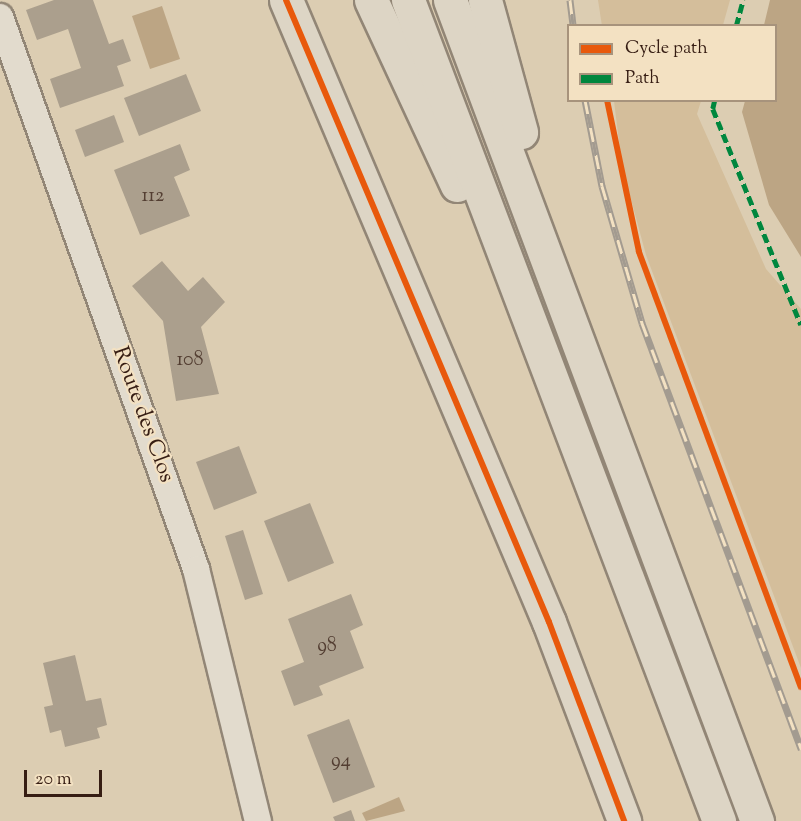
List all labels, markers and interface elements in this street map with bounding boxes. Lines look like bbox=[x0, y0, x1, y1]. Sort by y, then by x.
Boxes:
legend bbox=[567, 24, 777, 102]
text: Cycle path bbox=[625, 36, 708, 62]
text: Path bbox=[625, 66, 660, 92]
house number: 112 bbox=[142, 184, 164, 208]
street label: Route des Clos bbox=[105, 344, 179, 486]
house number: 108 bbox=[176, 348, 204, 372]
house number: 98 bbox=[317, 634, 337, 658]
house number: 94 bbox=[331, 749, 351, 773]
scale bar bbox=[27, 758, 105, 796]
text: 20 m bbox=[35, 767, 72, 793]

